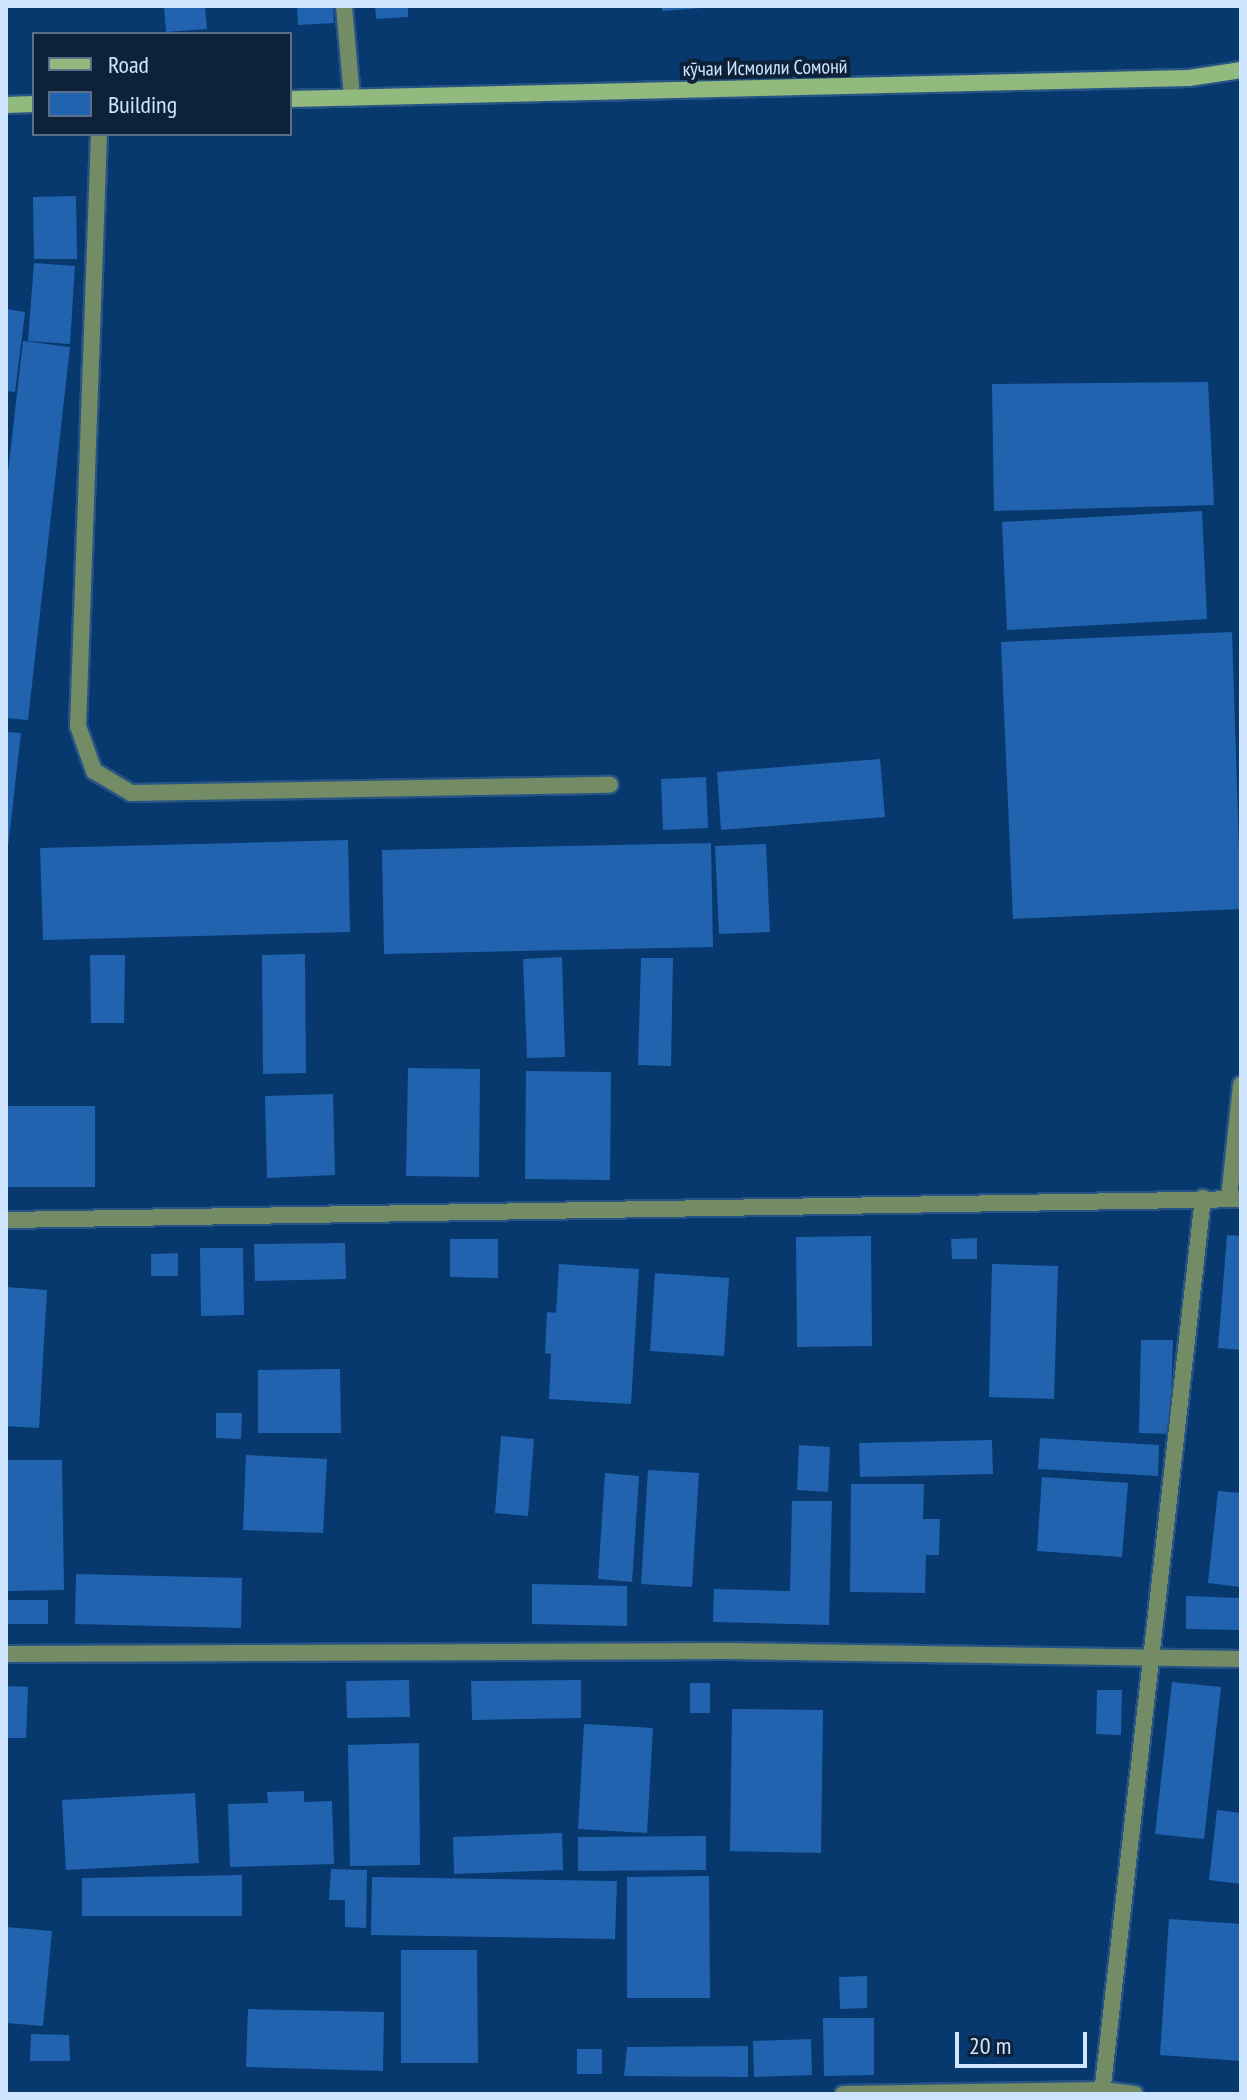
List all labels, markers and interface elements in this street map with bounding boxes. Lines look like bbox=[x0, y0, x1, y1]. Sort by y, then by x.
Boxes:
legend bbox=[32, 32, 292, 136]
text: Road bbox=[108, 49, 149, 80]
street label: кӯчаи Исмоили Сомонӣ bbox=[682, 55, 848, 81]
text: Building bbox=[108, 89, 177, 120]
scale bar bbox=[959, 2016, 1091, 2066]
text: 20 m bbox=[969, 2030, 1011, 2061]

